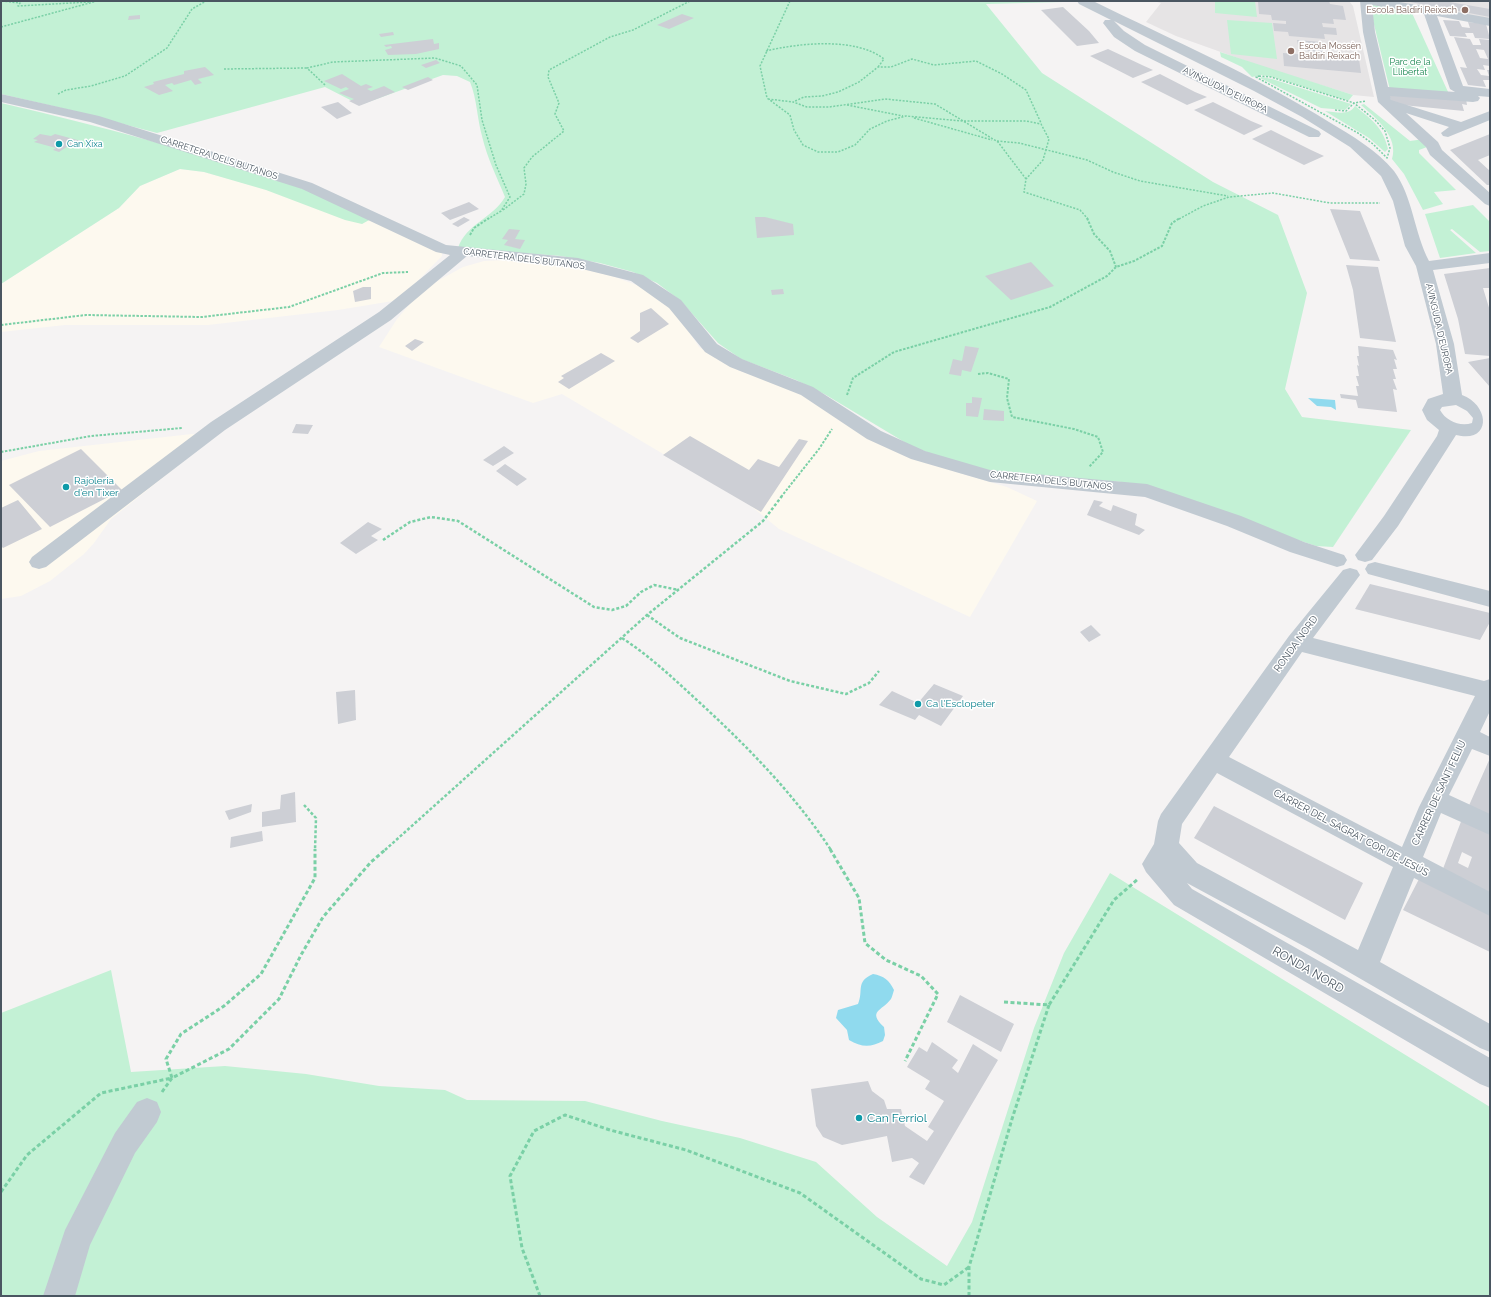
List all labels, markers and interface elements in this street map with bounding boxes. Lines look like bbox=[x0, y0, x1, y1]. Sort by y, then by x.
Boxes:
place label: Escola Baldiri Reixach bbox=[1366, 5, 1457, 15]
marker: Escola Baldiri Reixach bbox=[1460, 5, 1470, 15]
place label: Escola Mossèn Baldiri Reixach bbox=[1299, 41, 1361, 62]
marker: Escola Mossèn Baldiri Reixach bbox=[1286, 46, 1296, 56]
park label: Parc de la Llibertat bbox=[1389, 57, 1431, 78]
street label: AVINGUDA D'EUROPA bbox=[1181, 65, 1269, 115]
street label: CARRETERA DELS BUTANOS bbox=[159, 134, 279, 182]
marker: Can Xixa bbox=[54, 139, 64, 149]
place label: Can Xixa bbox=[67, 139, 103, 149]
street label: CARRETERA DELS BUTANOS bbox=[463, 246, 585, 272]
street label: AVINGUDA D'EUROPA bbox=[1423, 282, 1455, 376]
street label: CARRETERA DELS BUTANOS bbox=[990, 469, 1112, 493]
place label: Rajoleria d'en Tixer bbox=[74, 475, 119, 498]
marker: Rajoleria d'en Tixer bbox=[61, 482, 71, 492]
street label: RONDA NORD bbox=[1271, 613, 1321, 675]
place label: Ca l'Esclopeter bbox=[926, 698, 995, 710]
marker: Ca l'Esclopeter bbox=[913, 699, 923, 709]
street label: CARRER DE SANT FELIU bbox=[1409, 739, 1469, 847]
street label: CARRER DEL SAGRAT COR DE JESÚS bbox=[1271, 787, 1431, 879]
street label: RONDA NORD bbox=[1270, 944, 1346, 996]
place label: Can Ferriol bbox=[867, 1111, 927, 1125]
marker: Can Ferriol bbox=[854, 1113, 864, 1123]

